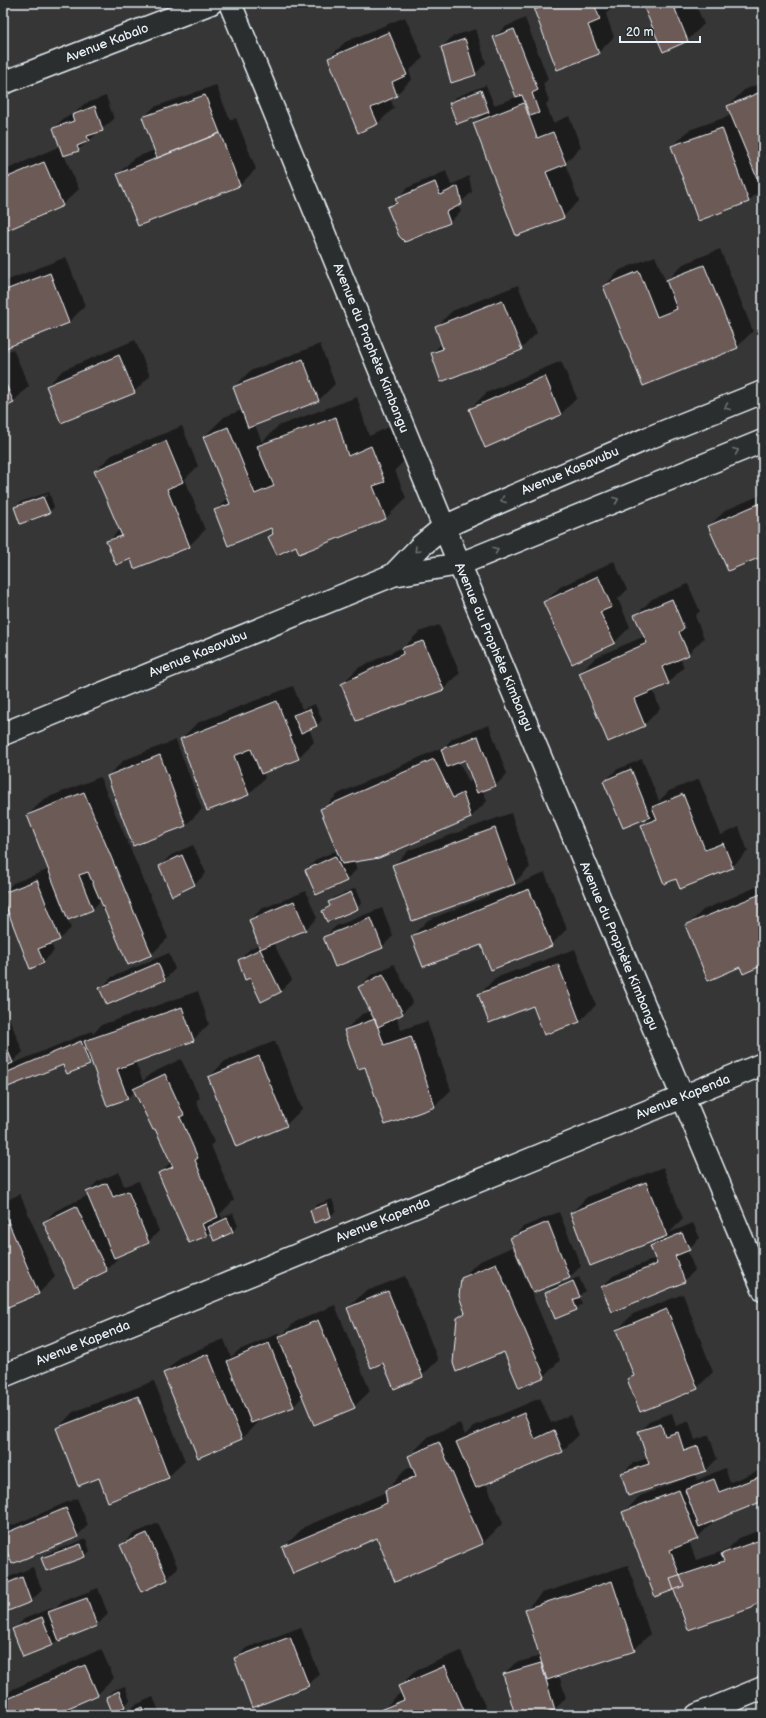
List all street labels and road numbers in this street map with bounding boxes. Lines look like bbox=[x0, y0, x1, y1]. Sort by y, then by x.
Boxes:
street label: Avenue Kabalo bbox=[63, 20, 151, 66]
street label: Avenue du Prophète Kimbangu bbox=[330, 261, 412, 435]
street label: Avenue Kasavubu bbox=[519, 443, 621, 499]
street label: Avenue du Prophète Kimbangu bbox=[451, 560, 537, 734]
street label: Avenue Kasavubu bbox=[147, 627, 249, 681]
street label: Avenue du Prophète Kimbangu bbox=[576, 859, 662, 1033]
street label: Avenue Kapenda bbox=[634, 1071, 732, 1123]
street label: Avenue Kapenda bbox=[334, 1194, 432, 1246]
street label: Avenue Kapenda bbox=[34, 1317, 132, 1369]

